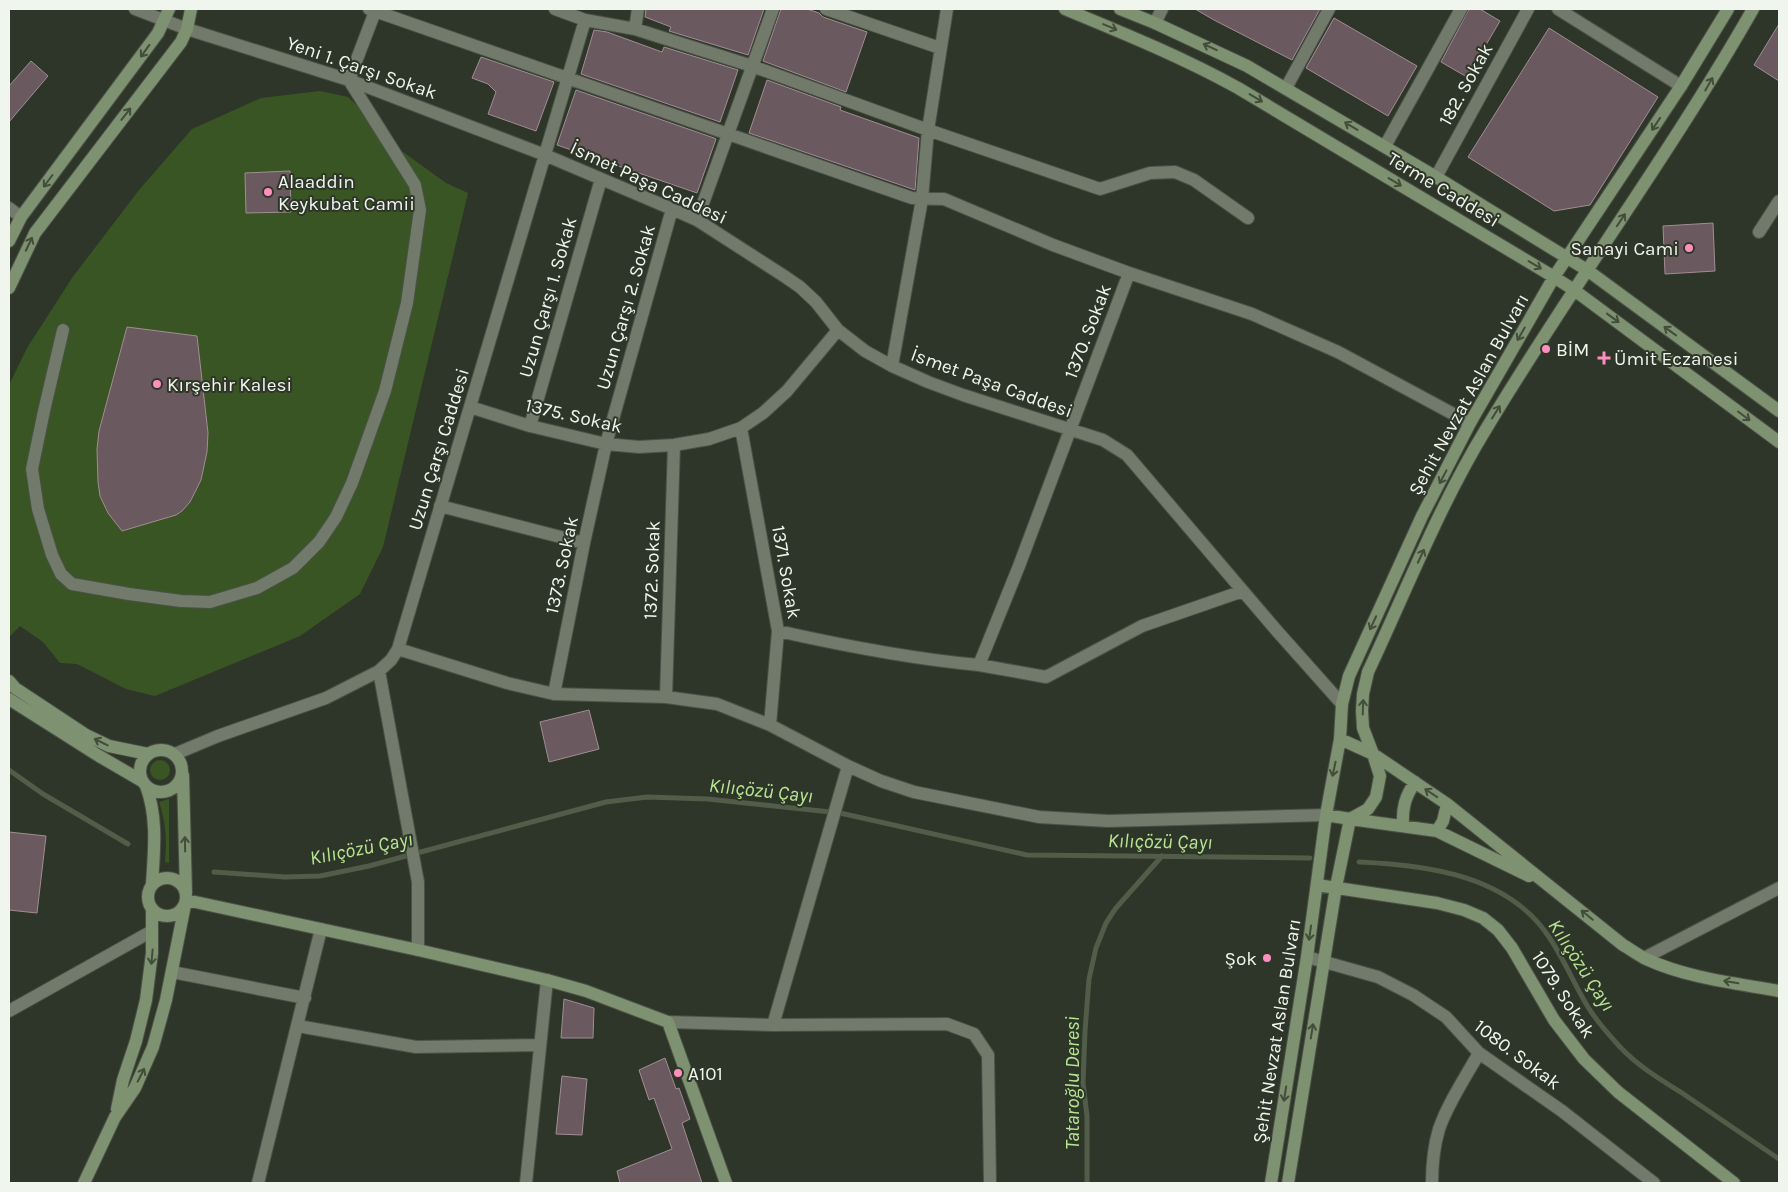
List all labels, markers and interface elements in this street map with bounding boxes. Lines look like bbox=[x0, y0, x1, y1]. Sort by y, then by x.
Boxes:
one-way arrow bbox=[1102, 23, 1117, 33]
street label: Yeni 1. Çarşı Sokak bbox=[284, 32, 440, 104]
street label: 182. Sokak bbox=[1434, 39, 1498, 129]
one-way arrow bbox=[1203, 42, 1218, 52]
one-way arrow bbox=[140, 44, 151, 57]
one-way arrow bbox=[1705, 77, 1715, 91]
one-way arrow bbox=[1248, 94, 1262, 104]
one-way arrow bbox=[121, 107, 131, 121]
one-way arrow bbox=[1651, 117, 1661, 131]
one-way arrow bbox=[1345, 121, 1359, 131]
street label: İsmet Paşa Caddesi bbox=[567, 137, 730, 229]
street label: Terme Caddesi bbox=[1383, 148, 1503, 232]
place label: Alaaddin Keykubat Camii bbox=[278, 171, 415, 215]
one-way arrow bbox=[43, 174, 53, 188]
one-way arrow bbox=[1388, 177, 1402, 187]
marker: Alaaddin Keykubat Camii bbox=[262, 186, 274, 198]
one-way arrow bbox=[1615, 213, 1626, 227]
street label: Uzun Çarşı 1. Sokak bbox=[515, 214, 581, 380]
street label: Uzun Çarşı 2. Sokak bbox=[592, 222, 660, 392]
one-way arrow bbox=[25, 237, 35, 252]
place label: Sanayi Cami bbox=[1571, 238, 1679, 260]
marker: Sanayi Cami bbox=[1683, 242, 1695, 254]
one-way arrow bbox=[1527, 261, 1541, 271]
street label: 1370. Sokak bbox=[1060, 281, 1116, 382]
street label: Şehit Nevzat Aslan Bulvarı bbox=[1404, 290, 1534, 499]
one-way arrow bbox=[1606, 313, 1619, 324]
one-way arrow bbox=[1663, 326, 1677, 336]
one-way arrow bbox=[1516, 327, 1526, 341]
place label: BİM bbox=[1556, 339, 1589, 361]
street label: İsmet Paşa Caddesi bbox=[908, 343, 1076, 422]
marker: BİM bbox=[1540, 343, 1552, 355]
place label: Ümit Eczanesi bbox=[1614, 348, 1738, 370]
marker: Ümit Eczanesi bbox=[1598, 352, 1610, 364]
street label: Uzun Çarşı Caddesi bbox=[404, 366, 474, 533]
place label: Kırşehir Kalesi bbox=[167, 374, 292, 396]
marker: Kırşehir Kalesi bbox=[151, 378, 163, 390]
street label: 1375. Sokak bbox=[523, 394, 625, 438]
one-way arrow bbox=[1492, 406, 1502, 420]
one-way arrow bbox=[1737, 410, 1750, 421]
one-way arrow bbox=[1438, 469, 1448, 484]
street label: 1373. Sokak bbox=[541, 514, 583, 616]
street label: 1372. Sokak bbox=[639, 520, 665, 620]
street label: 1371. Sokak bbox=[767, 524, 805, 621]
one-way arrow bbox=[1417, 549, 1426, 564]
one-way arrow bbox=[1368, 615, 1377, 630]
one-way arrow bbox=[1358, 699, 1367, 715]
one-way arrow bbox=[94, 737, 109, 746]
one-way arrow bbox=[1328, 761, 1338, 777]
water label: Kılıçözü Çayı bbox=[708, 774, 814, 807]
one-way arrow bbox=[1425, 788, 1439, 798]
water label: Kılıçözü Çayı bbox=[307, 827, 415, 870]
water label: Kılıçözü Çayı bbox=[1107, 829, 1213, 854]
one-way arrow bbox=[180, 836, 189, 852]
one-way arrow bbox=[1580, 910, 1593, 921]
water label: Kılıçözü Çayı bbox=[1543, 915, 1620, 1015]
street label: Şehit Nevzat Aslan Bulvarı bbox=[1248, 917, 1306, 1145]
one-way arrow bbox=[1305, 925, 1315, 941]
street label: 1079. Sokak bbox=[1527, 947, 1600, 1042]
place label: Şok bbox=[1224, 948, 1257, 970]
one-way arrow bbox=[147, 949, 156, 965]
marker: Şok bbox=[1261, 952, 1273, 964]
one-way arrow bbox=[1724, 977, 1740, 986]
street label: 1080. Sokak bbox=[1470, 1015, 1565, 1094]
water label: Tataroğlu Deresi bbox=[1061, 1016, 1084, 1150]
one-way arrow bbox=[1308, 1024, 1318, 1040]
place label: A101 bbox=[688, 1063, 723, 1085]
marker: A101 bbox=[672, 1067, 684, 1079]
one-way arrow bbox=[136, 1068, 146, 1083]
one-way arrow bbox=[1280, 1085, 1290, 1101]

